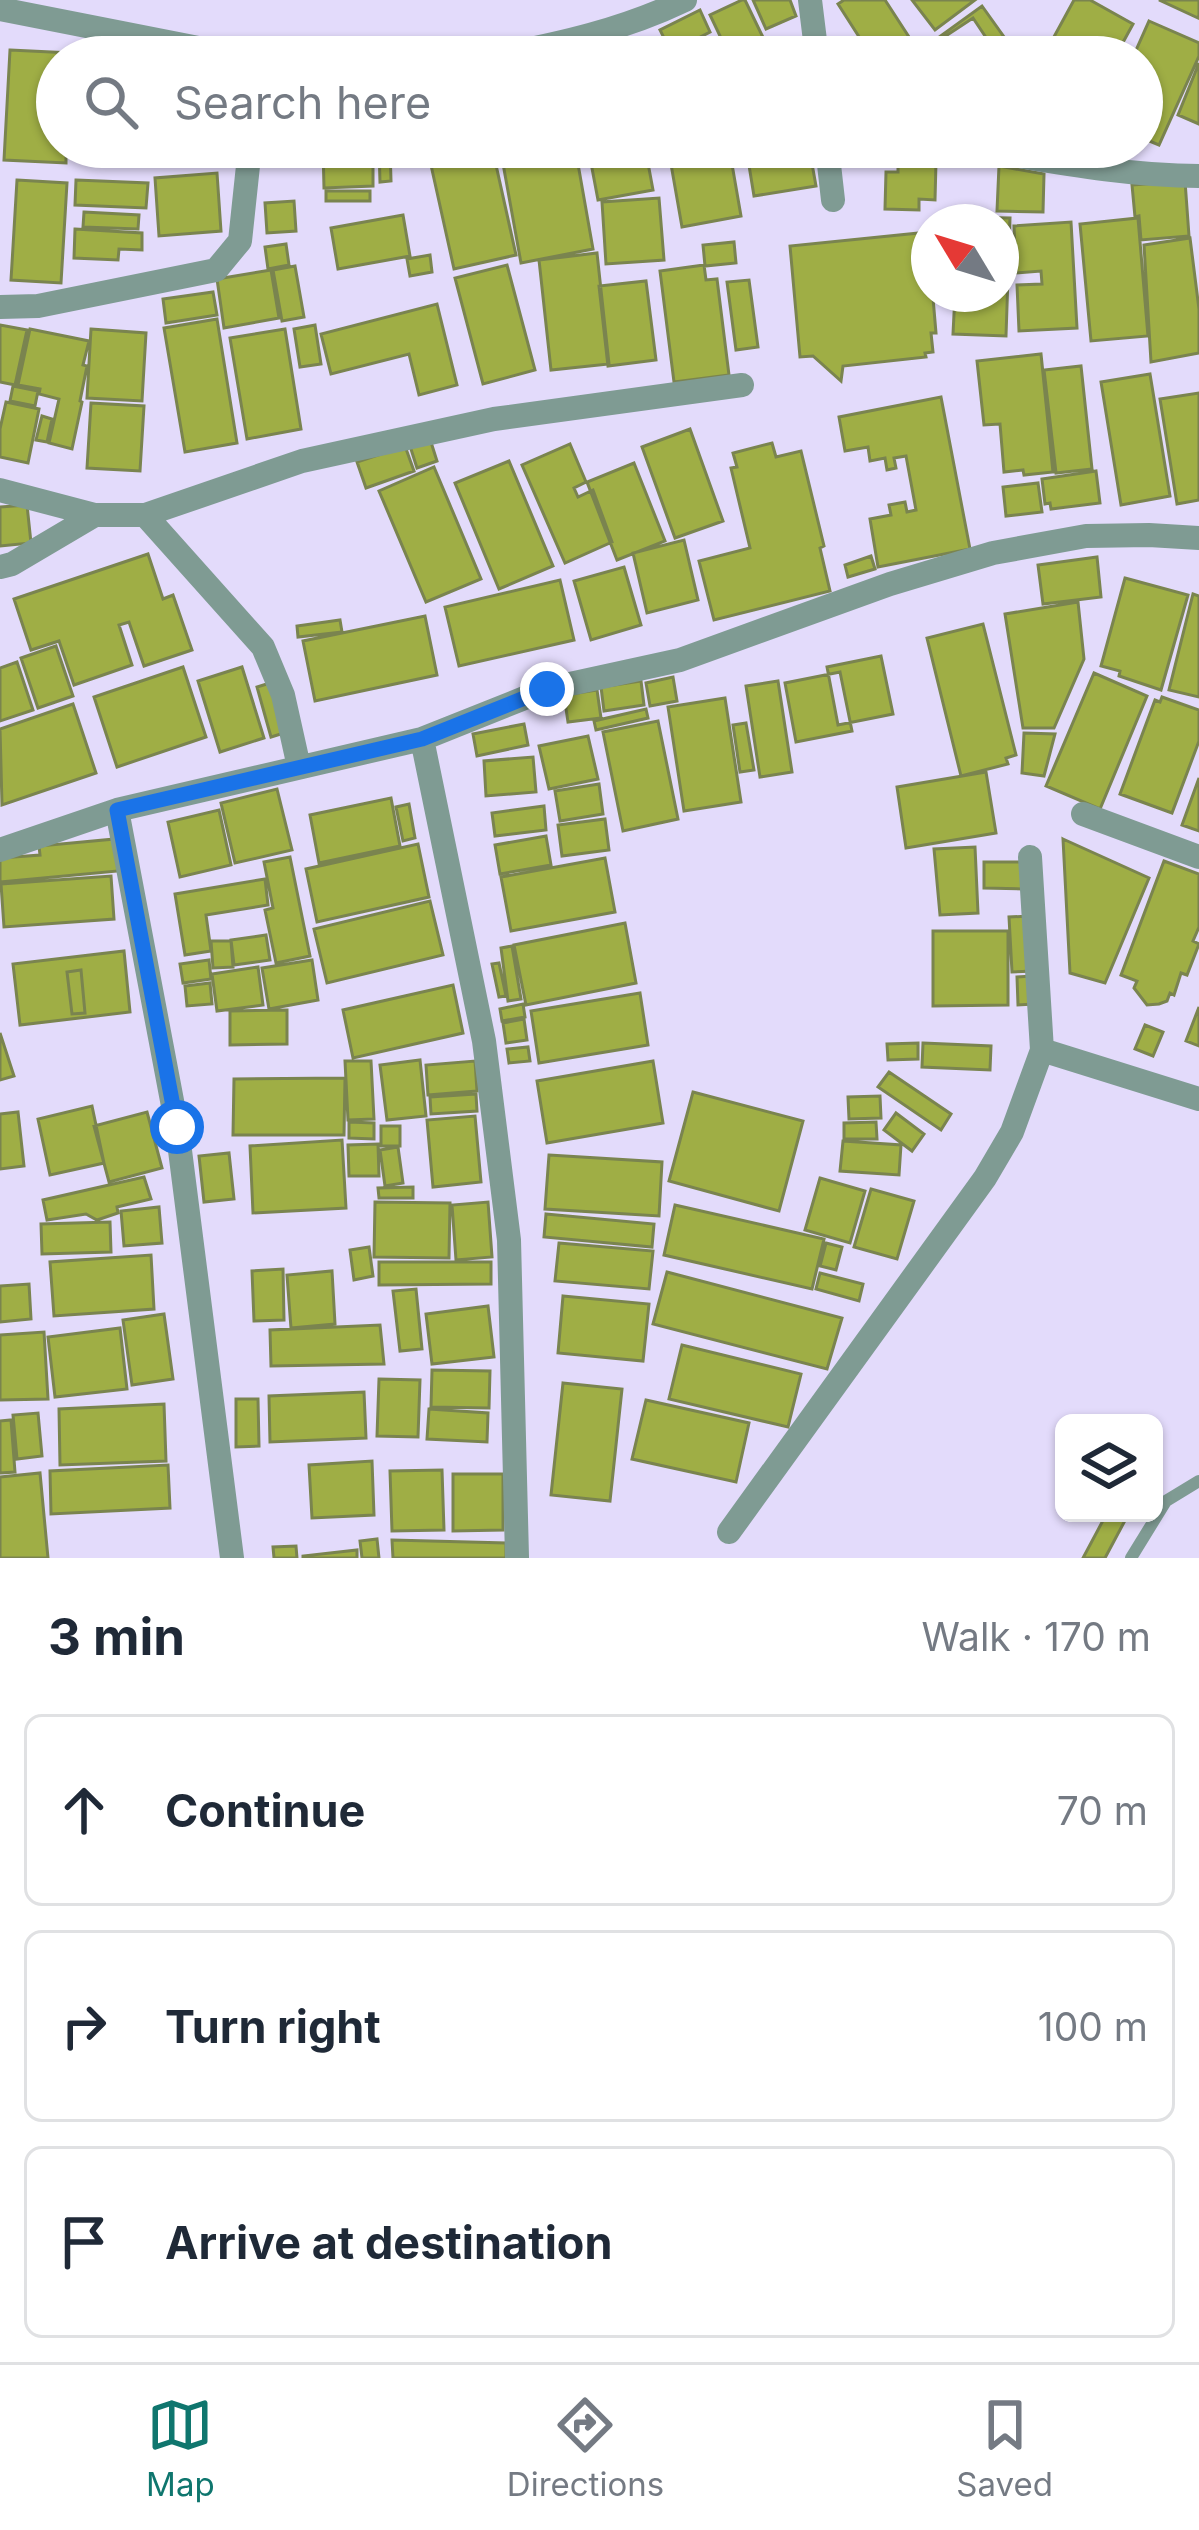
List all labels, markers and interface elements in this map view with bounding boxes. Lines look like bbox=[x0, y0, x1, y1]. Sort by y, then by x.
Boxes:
search box bbox=[36, 36, 1163, 168]
icon: search bbox=[78, 69, 144, 135]
text: Search here bbox=[174, 75, 431, 130]
north arrow bbox=[911, 204, 1019, 312]
route end bbox=[520, 662, 574, 716]
route start bbox=[150, 1100, 204, 1154]
map controls bbox=[1055, 1414, 1163, 1522]
button: layers bbox=[1055, 1414, 1163, 1522]
text: 3 min bbox=[48, 1606, 185, 1667]
text: Walk · 170 m bbox=[922, 1613, 1151, 1660]
icon: ahead bbox=[51, 1777, 117, 1843]
text: Continue bbox=[165, 1783, 365, 1838]
text: 70 m bbox=[1057, 1787, 1148, 1834]
icon: right bbox=[51, 1993, 117, 2059]
text: Turn right bbox=[165, 1999, 381, 2054]
text: 100 m bbox=[1038, 2003, 1148, 2050]
icon: arrive bbox=[51, 2209, 117, 2275]
text: Arrive at destination bbox=[165, 2215, 612, 2270]
tab: Map bbox=[146, 2392, 215, 2504]
tab: Directions bbox=[507, 2392, 664, 2504]
tab: Saved bbox=[956, 2392, 1053, 2504]

